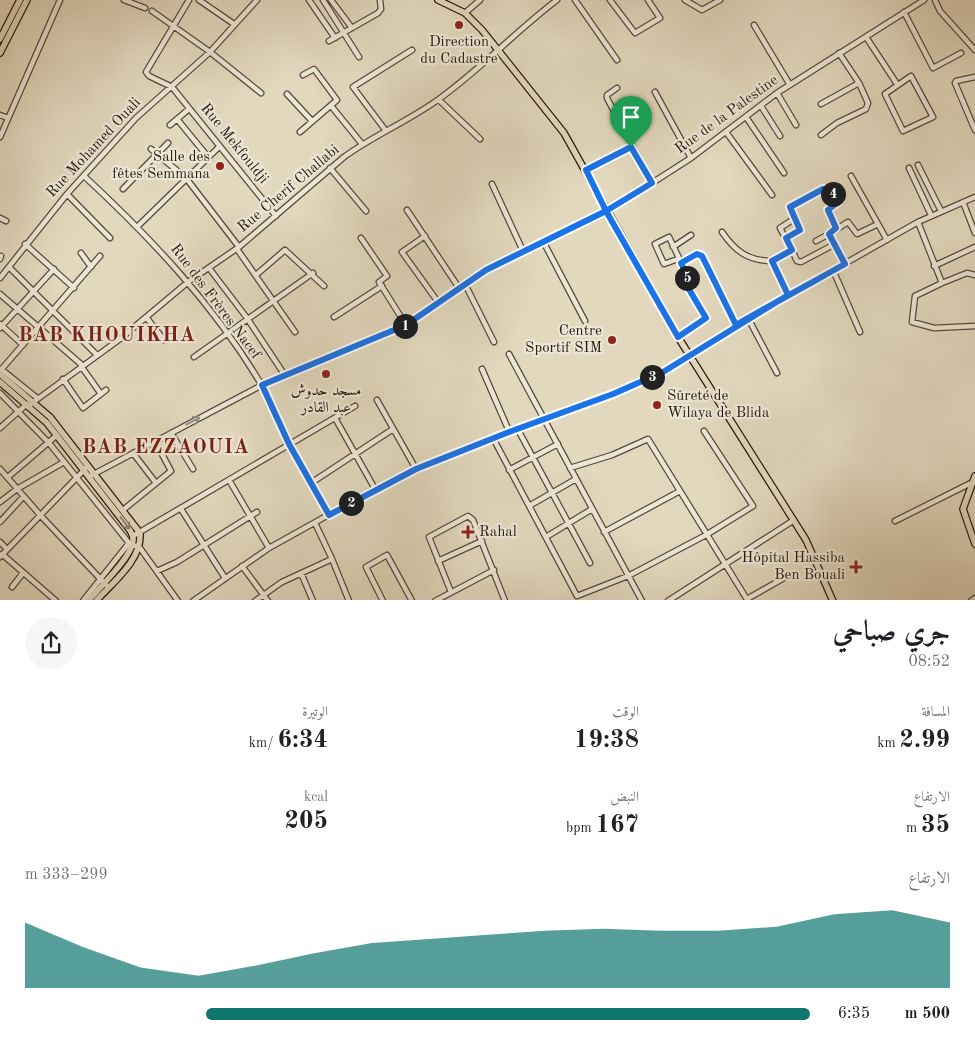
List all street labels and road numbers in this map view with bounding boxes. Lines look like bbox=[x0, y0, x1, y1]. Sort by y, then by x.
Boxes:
street label: Rue de la Palestine bbox=[673, 73, 781, 157]
street label: Rue Mohamed Ouali bbox=[44, 95, 144, 201]
street label: Rue Mekfouldji bbox=[197, 101, 271, 187]
street label: Rue Cherif Challabi bbox=[235, 142, 343, 236]
street label: Rue des Frères Nacef bbox=[167, 242, 264, 363]

